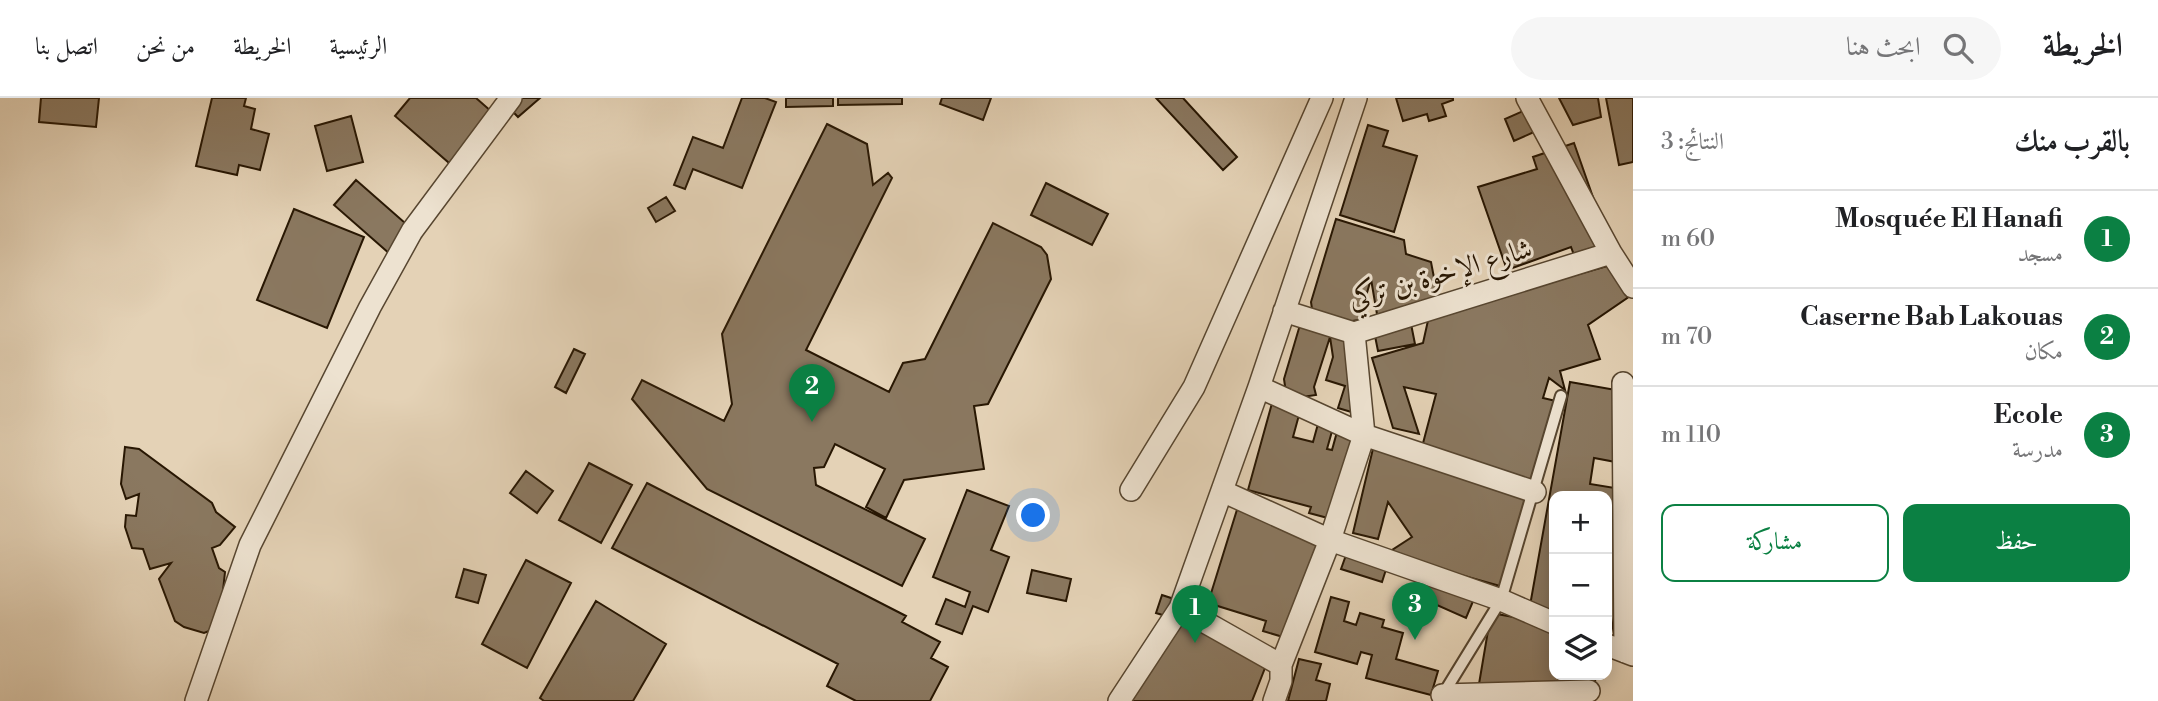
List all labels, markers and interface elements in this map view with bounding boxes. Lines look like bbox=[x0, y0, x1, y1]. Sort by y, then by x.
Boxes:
search box bbox=[1511, 17, 2001, 80]
text: الخريطة bbox=[2043, 26, 2123, 67]
icon: search bbox=[1939, 29, 1977, 67]
text: ابحث هنا bbox=[1846, 31, 1921, 63]
text: اتصل بنا bbox=[35, 32, 98, 62]
text: من نحن bbox=[136, 32, 195, 62]
text: الخريطة bbox=[233, 32, 292, 62]
text: الرئيسية bbox=[330, 32, 387, 62]
text: بالقرب منك bbox=[2014, 123, 2130, 161]
text: النتائج: 3 bbox=[1661, 128, 1724, 156]
text: Mosquée El Hanafi bbox=[1835, 203, 2063, 235]
text: 60 m bbox=[1661, 225, 1715, 253]
text: 1 bbox=[2101, 225, 2113, 253]
street label: شارع الإخوة بن تركي bbox=[1344, 231, 1538, 322]
text: مسجد bbox=[2018, 240, 2063, 268]
text: Caserne Bab Lakouas bbox=[1800, 301, 2063, 333]
text: 70 m bbox=[1661, 323, 1712, 351]
text: 2 bbox=[2100, 323, 2114, 351]
text: مكان bbox=[2024, 338, 2063, 366]
pin: 2 bbox=[789, 364, 835, 422]
text: Ecole bbox=[1994, 399, 2063, 431]
text: 110 m bbox=[1661, 421, 1721, 449]
text: 3 bbox=[2100, 421, 2114, 449]
text: مدرسة bbox=[2012, 436, 2063, 464]
map controls bbox=[1549, 491, 1612, 680]
button: + bbox=[1549, 491, 1612, 554]
your location bbox=[1016, 498, 1050, 532]
button: مشاركة bbox=[1661, 504, 1889, 582]
button: حفظ bbox=[1903, 504, 2130, 582]
button: − bbox=[1549, 554, 1612, 617]
pin: 3 bbox=[1392, 582, 1438, 640]
pin: 1 bbox=[1172, 585, 1218, 643]
button: layers bbox=[1549, 617, 1612, 680]

